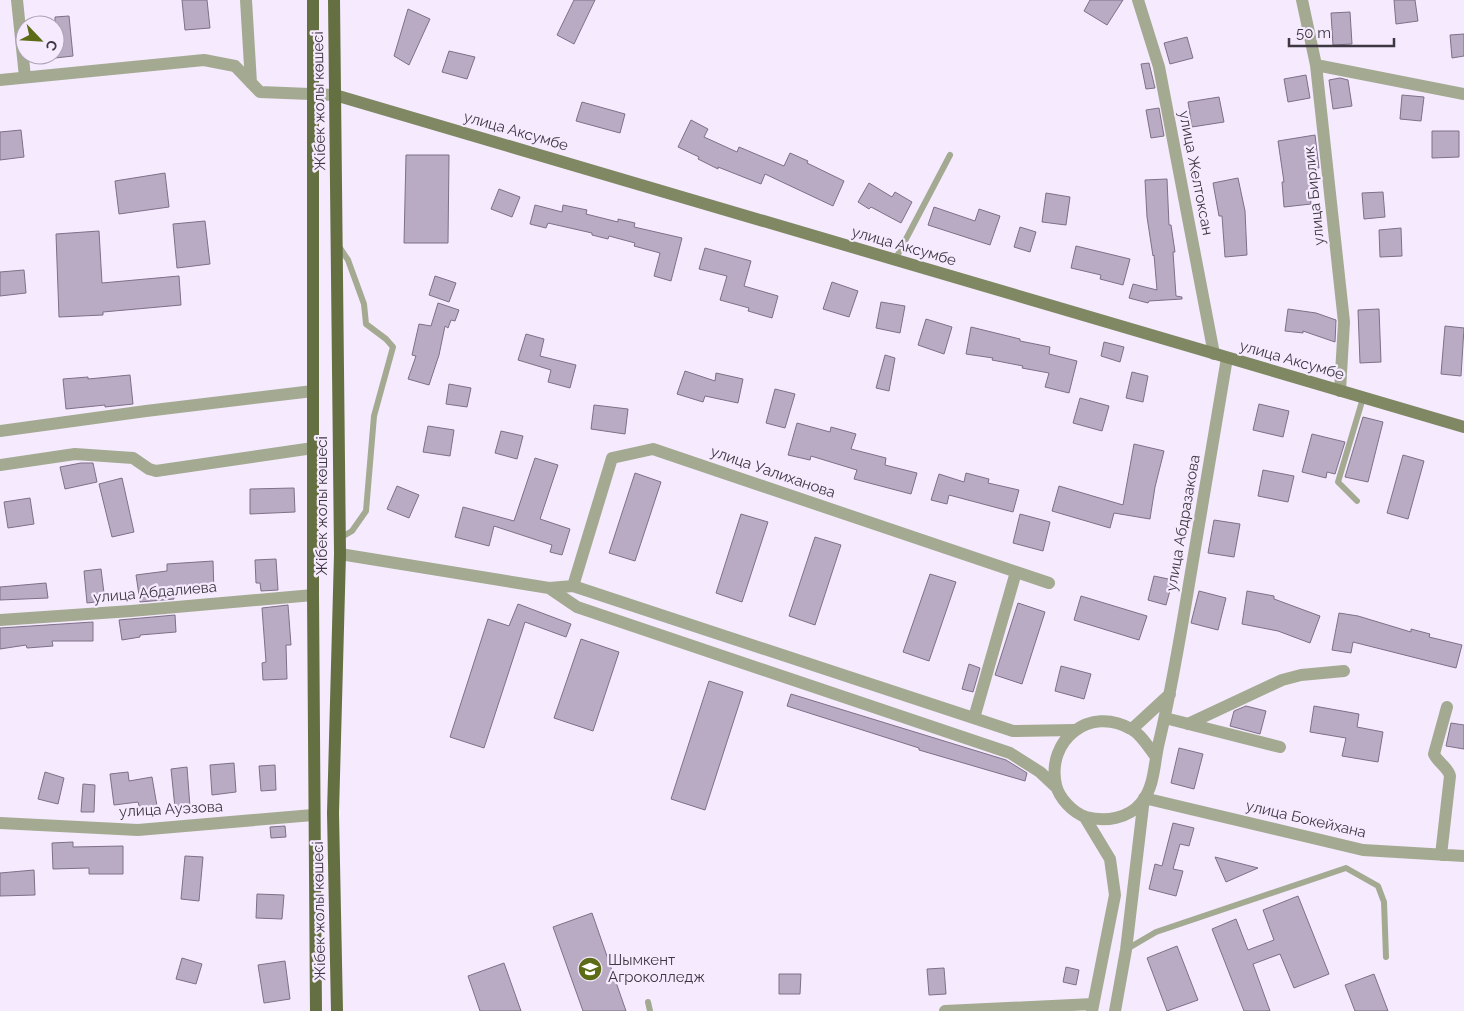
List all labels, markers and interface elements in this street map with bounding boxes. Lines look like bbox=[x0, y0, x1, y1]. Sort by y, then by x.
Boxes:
north arrow bbox=[15, 15, 65, 65]
scale bar bbox=[1289, 15, 1394, 47]
text: 50 m bbox=[1296, 24, 1331, 42]
street label: Жібек жолы көшесі bbox=[309, 31, 329, 171]
text: С bbox=[42, 38, 61, 54]
street label: улица Аксумбе bbox=[462, 107, 571, 155]
street label: улица Желтоксан bbox=[1175, 109, 1217, 237]
street label: улица Бирлик bbox=[1300, 145, 1328, 246]
street label: улица Аксумбе bbox=[850, 222, 959, 270]
street label: улица Аксумбе bbox=[1238, 336, 1347, 384]
street label: Жібек жолы көшесі bbox=[313, 436, 331, 576]
street label: улица Уалиханова bbox=[708, 442, 838, 502]
street label: улица Абдразакова bbox=[1162, 453, 1204, 593]
street label: улица Абдалиева bbox=[92, 578, 218, 606]
street label: улица Бокейхана bbox=[1244, 796, 1368, 842]
street label: улица Ауэзова bbox=[119, 797, 223, 821]
street label: Жібек жолы көшесі bbox=[309, 841, 329, 981]
place label: Шымкент Агроколледж bbox=[608, 951, 705, 986]
school or university icon: Шымкент Агроколледж bbox=[577, 956, 603, 982]

